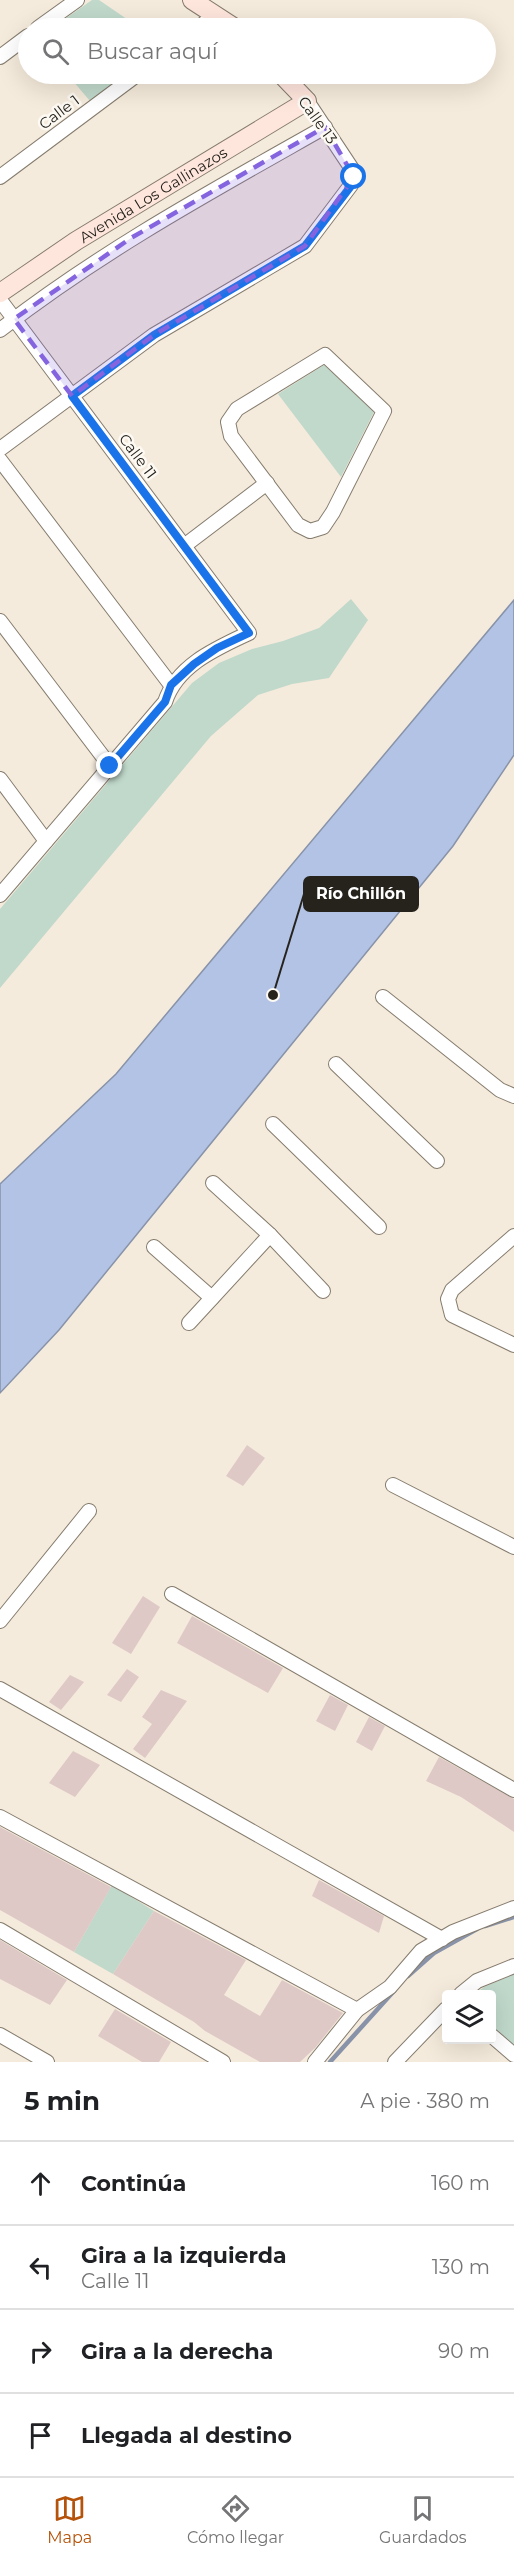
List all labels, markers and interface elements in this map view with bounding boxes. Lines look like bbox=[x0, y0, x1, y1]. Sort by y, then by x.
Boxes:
search box bbox=[18, 18, 496, 84]
icon: search bbox=[39, 35, 72, 68]
text: Buscar aquí bbox=[87, 38, 218, 65]
street label: Calle 1 bbox=[35, 91, 83, 133]
street label: Calle 13 bbox=[294, 92, 342, 148]
street label: Avenida Los Gallinazos bbox=[75, 142, 230, 247]
route start bbox=[340, 163, 366, 189]
street label: Calle 11 bbox=[115, 430, 161, 482]
route end bbox=[96, 752, 122, 778]
callout: Río Chillón bbox=[304, 877, 418, 911]
text: Río Chillón bbox=[316, 884, 406, 903]
map controls bbox=[442, 1990, 496, 2044]
button: layers bbox=[442, 1990, 496, 2044]
text: 5 min bbox=[24, 2085, 100, 2117]
text: A pie · 380 m bbox=[360, 2089, 490, 2113]
icon: ahead bbox=[24, 2167, 57, 2200]
text: Continúa bbox=[81, 2170, 186, 2197]
text: 160 m bbox=[431, 2171, 490, 2195]
text: Gira a la izquierda bbox=[81, 2242, 287, 2269]
icon: left bbox=[24, 2251, 57, 2284]
text: 130 m bbox=[432, 2255, 490, 2279]
text: Calle 11 bbox=[81, 2269, 149, 2293]
icon: right bbox=[24, 2335, 57, 2368]
text: Gira a la derecha bbox=[81, 2338, 273, 2365]
text: 90 m bbox=[438, 2339, 490, 2363]
icon: arrive bbox=[24, 2419, 57, 2452]
text: Llegada al destino bbox=[81, 2422, 292, 2449]
tab: Mapa bbox=[47, 2492, 92, 2547]
tab: Cómo llegar bbox=[187, 2492, 284, 2547]
tab: Guardados bbox=[379, 2492, 467, 2547]

